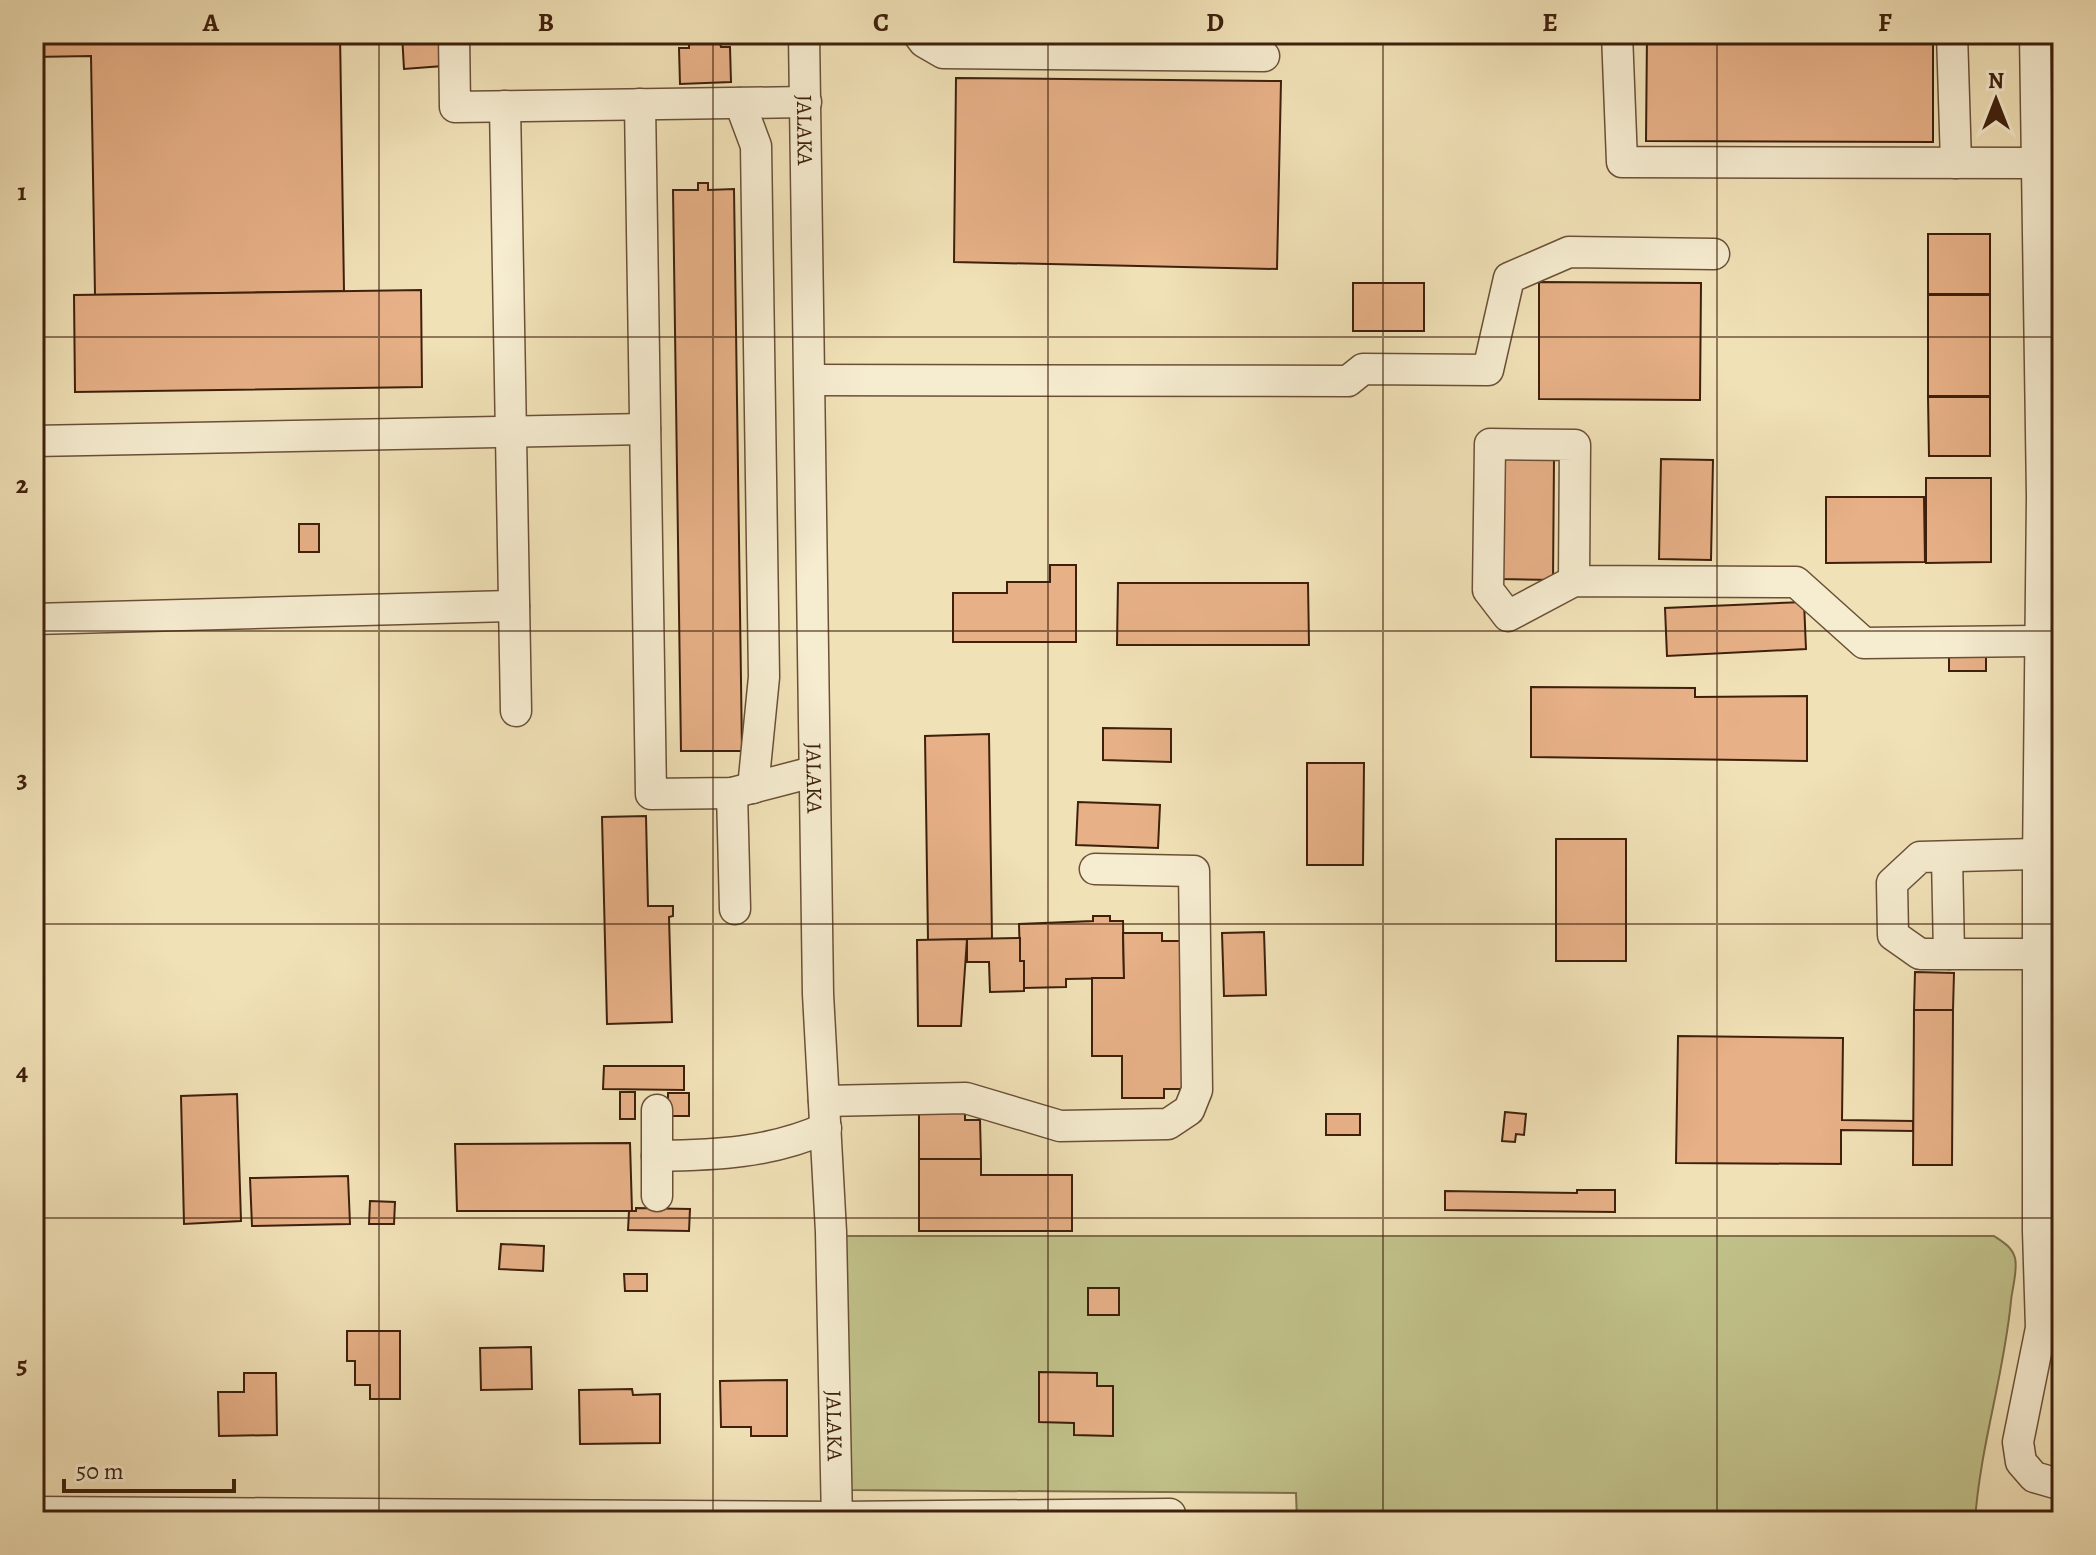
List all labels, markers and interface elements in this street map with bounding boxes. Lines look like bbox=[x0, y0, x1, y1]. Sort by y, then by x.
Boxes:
text: A bbox=[202, 5, 220, 40]
text: B bbox=[538, 5, 554, 40]
text: C bbox=[873, 5, 889, 40]
text: D bbox=[1206, 5, 1224, 40]
text: E bbox=[1542, 5, 1558, 40]
text: F bbox=[1878, 5, 1892, 40]
north arrow bbox=[1956, 60, 2036, 140]
text: N bbox=[1988, 66, 2004, 96]
street label: JALAKA bbox=[789, 94, 820, 167]
text: 1 bbox=[17, 174, 27, 209]
text: 2 bbox=[16, 467, 29, 502]
street label: JALAKA bbox=[798, 742, 829, 815]
text: 3 bbox=[16, 761, 28, 796]
text: 4 bbox=[16, 1054, 28, 1089]
text: 5 bbox=[16, 1347, 28, 1382]
street label: JALAKA bbox=[818, 1390, 850, 1462]
scale bar bbox=[64, 1443, 234, 1493]
text: 50 m bbox=[76, 1455, 124, 1487]

